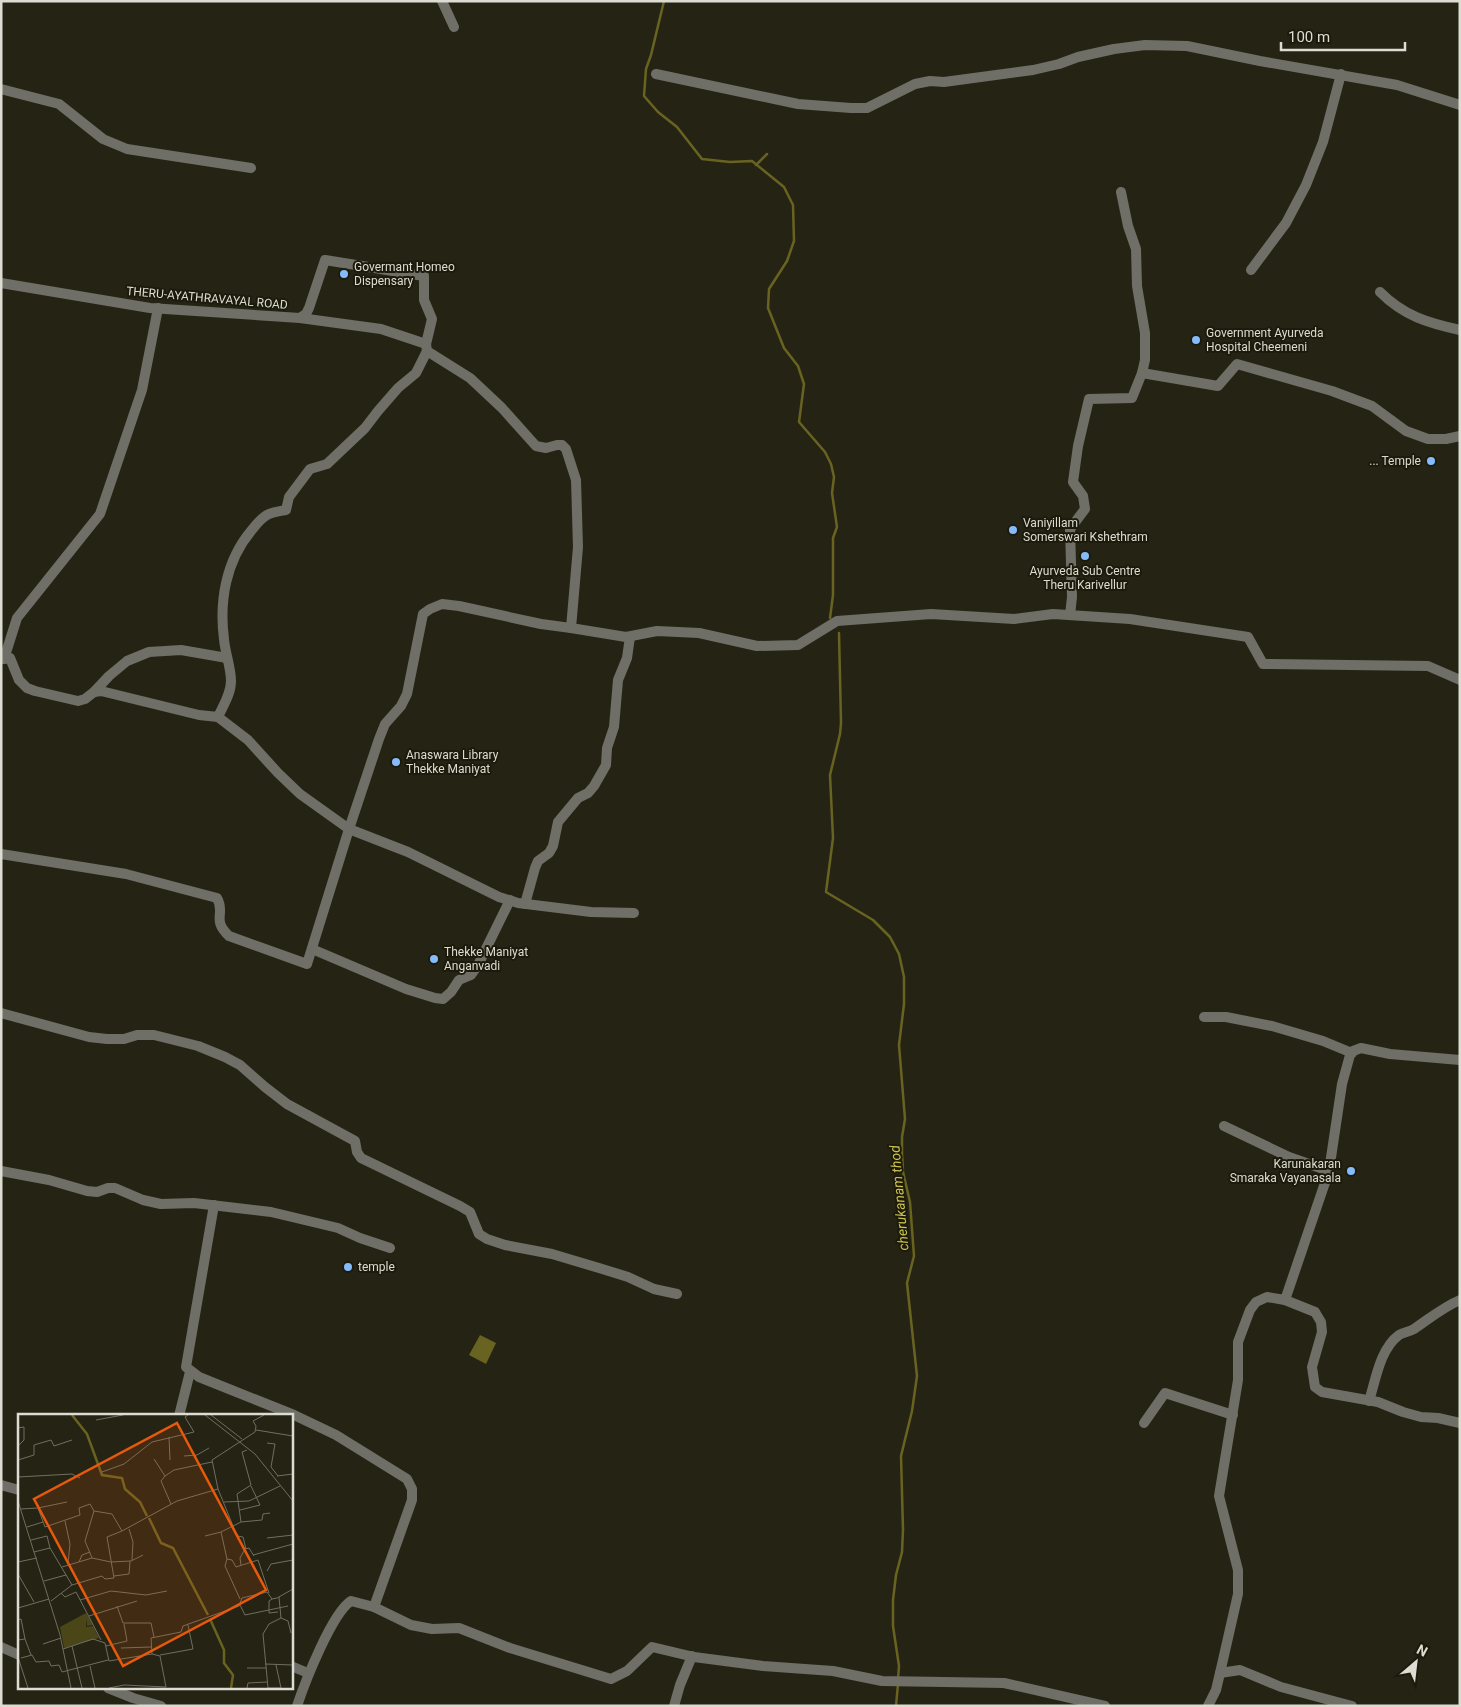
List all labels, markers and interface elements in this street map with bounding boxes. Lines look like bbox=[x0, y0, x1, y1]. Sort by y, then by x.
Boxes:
scale bar bbox=[1281, 20, 1405, 52]
text: 100 m bbox=[1288, 28, 1330, 46]
place label: Govermant Homeo Dispensary bbox=[354, 260, 455, 288]
marker: Govermant Homeo Dispensary bbox=[338, 268, 350, 280]
street label: THERU-AYATHRAVAYAL ROAD bbox=[126, 284, 288, 312]
place label: Government Ayurveda Hospital Cheemeni bbox=[1206, 326, 1324, 354]
marker: Government Ayurveda Hospital Cheemeni bbox=[1190, 334, 1202, 346]
place label: ... Temple bbox=[1369, 454, 1421, 468]
marker: ... Temple bbox=[1425, 455, 1437, 467]
place label: Vaniyillam Somerswari Kshethram bbox=[1023, 516, 1148, 544]
marker: Vaniyillam Somerswari Kshethram bbox=[1007, 524, 1019, 536]
marker: Ayurveda Sub Centre Theru Karivellur bbox=[1079, 550, 1091, 562]
place label: Ayurveda Sub Centre Theru Karivellur bbox=[1030, 564, 1140, 592]
place label: Anaswara Library Thekke Maniyat bbox=[406, 748, 499, 776]
marker: Anaswara Library Thekke Maniyat bbox=[390, 756, 402, 768]
place label: Thekke Maniyat Anganvadi bbox=[444, 945, 528, 973]
marker: Thekke Maniyat Anganvadi bbox=[428, 953, 440, 965]
water label: cherukanam thod bbox=[886, 1144, 912, 1251]
place label: Karunakaran Smaraka Vayanasala bbox=[1230, 1157, 1341, 1185]
marker: Karunakaran Smaraka Vayanasala bbox=[1345, 1165, 1357, 1177]
place label: temple bbox=[358, 1260, 395, 1274]
marker: temple bbox=[342, 1261, 354, 1273]
inset map bbox=[18, 1414, 292, 1690]
north arrow bbox=[1391, 1637, 1441, 1687]
text: N bbox=[1414, 1641, 1430, 1660]

